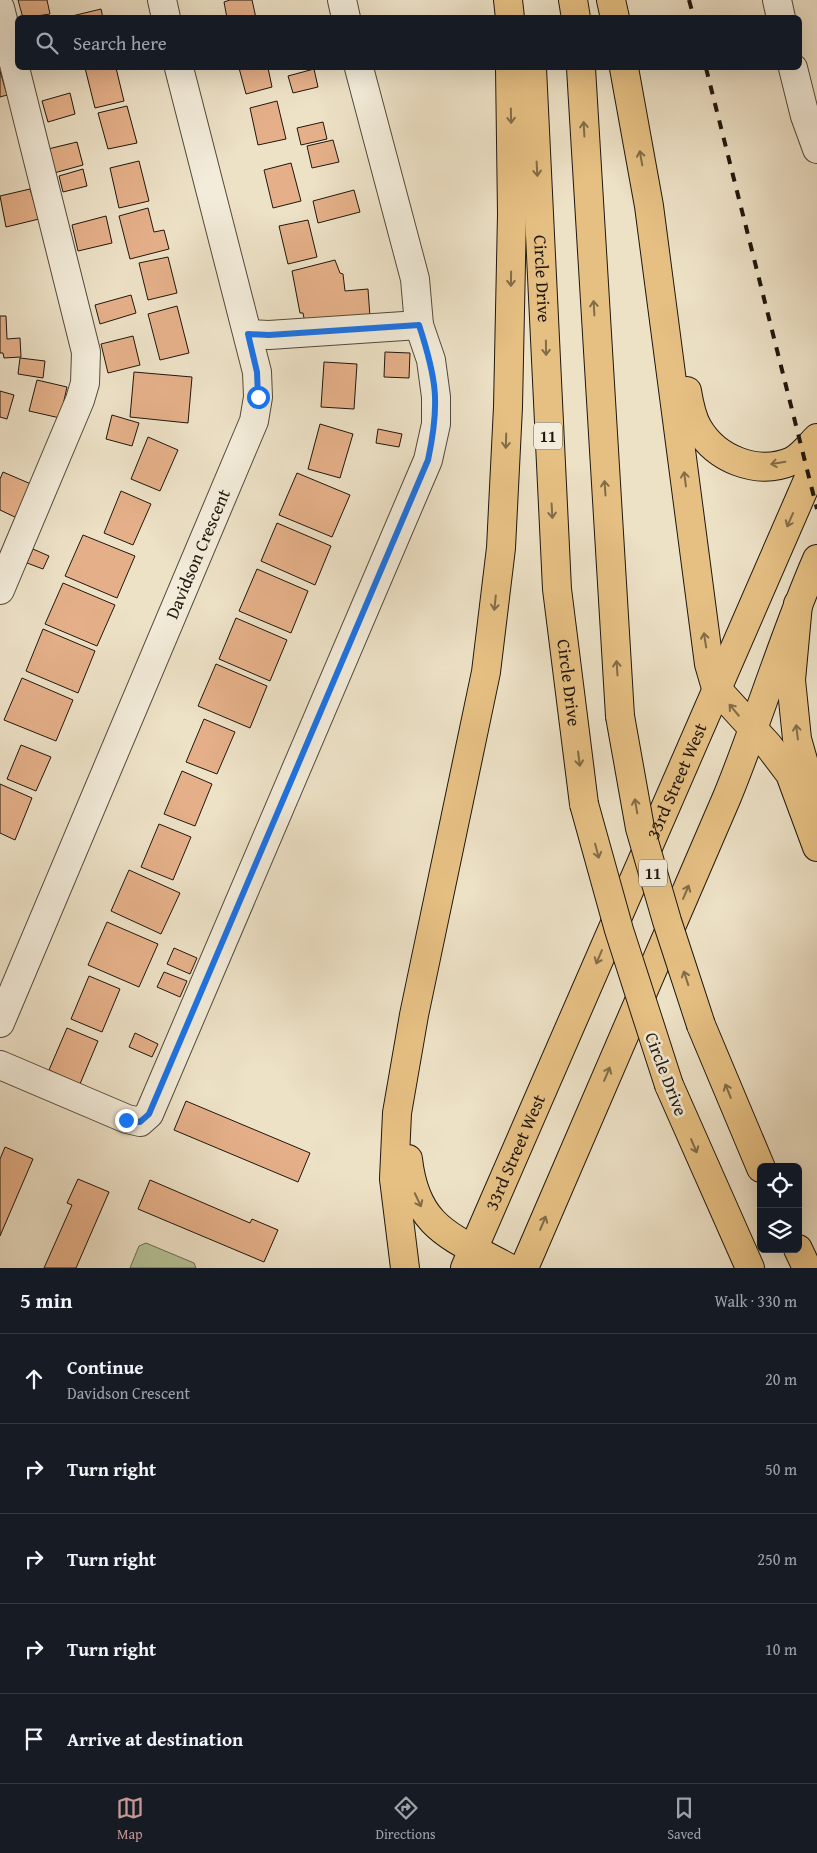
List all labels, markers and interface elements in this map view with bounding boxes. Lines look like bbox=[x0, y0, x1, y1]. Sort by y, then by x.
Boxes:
search box bbox=[15, 15, 802, 70]
icon: search bbox=[33, 29, 61, 57]
text: Search here bbox=[73, 29, 167, 57]
one-way arrow bbox=[506, 108, 515, 124]
one-way arrow bbox=[580, 121, 589, 137]
one-way arrow bbox=[635, 151, 645, 167]
one-way arrow bbox=[533, 160, 542, 176]
street label: Circle Drive bbox=[527, 234, 558, 323]
one-way arrow bbox=[506, 270, 515, 286]
one-way arrow bbox=[590, 301, 599, 317]
one-way arrow bbox=[541, 340, 551, 356]
route start bbox=[247, 386, 270, 409]
road number: 11 bbox=[534, 422, 562, 450]
one-way arrow bbox=[501, 432, 511, 449]
one-way arrow bbox=[770, 459, 786, 469]
one-way arrow bbox=[680, 471, 690, 487]
one-way arrow bbox=[600, 480, 609, 496]
street label: Davidson Crescent bbox=[158, 484, 237, 623]
one-way arrow bbox=[547, 502, 557, 518]
one-way arrow bbox=[785, 512, 795, 527]
one-way arrow bbox=[490, 595, 500, 611]
one-way arrow bbox=[700, 632, 710, 648]
street label: Circle Drive bbox=[550, 637, 588, 728]
one-way arrow bbox=[612, 660, 621, 676]
one-way arrow bbox=[728, 703, 740, 716]
street label: 33rd Street West bbox=[639, 718, 714, 843]
one-way arrow bbox=[792, 724, 802, 740]
one-way arrow bbox=[574, 751, 584, 767]
one-way arrow bbox=[630, 798, 640, 814]
one-way arrow bbox=[593, 842, 602, 858]
road number: 11 bbox=[639, 860, 667, 886]
one-way arrow bbox=[682, 885, 691, 900]
one-way arrow bbox=[593, 949, 603, 964]
one-way arrow bbox=[680, 971, 690, 987]
street label: Circle Drive bbox=[638, 1028, 695, 1120]
one-way arrow bbox=[603, 1067, 613, 1082]
one-way arrow bbox=[723, 1084, 732, 1099]
street label: 33rd Street West bbox=[478, 1089, 552, 1215]
route end bbox=[115, 1109, 138, 1132]
one-way arrow bbox=[690, 1138, 700, 1153]
map controls bbox=[757, 1163, 802, 1253]
button: locate bbox=[757, 1163, 802, 1208]
one-way arrow bbox=[414, 1192, 423, 1207]
button: layers bbox=[757, 1208, 802, 1253]
one-way arrow bbox=[539, 1216, 549, 1231]
text: 5 min bbox=[20, 1285, 72, 1316]
text: Walk · 330 m bbox=[714, 1289, 797, 1313]
text: Continue bbox=[67, 1353, 144, 1381]
icon: ahead bbox=[20, 1365, 48, 1393]
text: 20 m bbox=[765, 1367, 797, 1391]
text: Davidson Crescent bbox=[67, 1381, 190, 1405]
icon: right bbox=[20, 1455, 48, 1483]
text: Turn right bbox=[67, 1455, 156, 1483]
text: 50 m bbox=[765, 1457, 797, 1481]
icon: right bbox=[20, 1545, 48, 1573]
text: Turn right bbox=[67, 1545, 156, 1573]
text: 250 m bbox=[757, 1547, 797, 1571]
icon: right bbox=[20, 1635, 48, 1663]
text: Turn right bbox=[67, 1635, 156, 1663]
text: 10 m bbox=[765, 1637, 797, 1661]
icon: arrive bbox=[20, 1725, 48, 1753]
text: Arrive at destination bbox=[67, 1725, 243, 1753]
tab: Map bbox=[116, 1794, 144, 1844]
tab: Directions bbox=[375, 1794, 436, 1844]
tab: Saved bbox=[667, 1794, 701, 1844]

